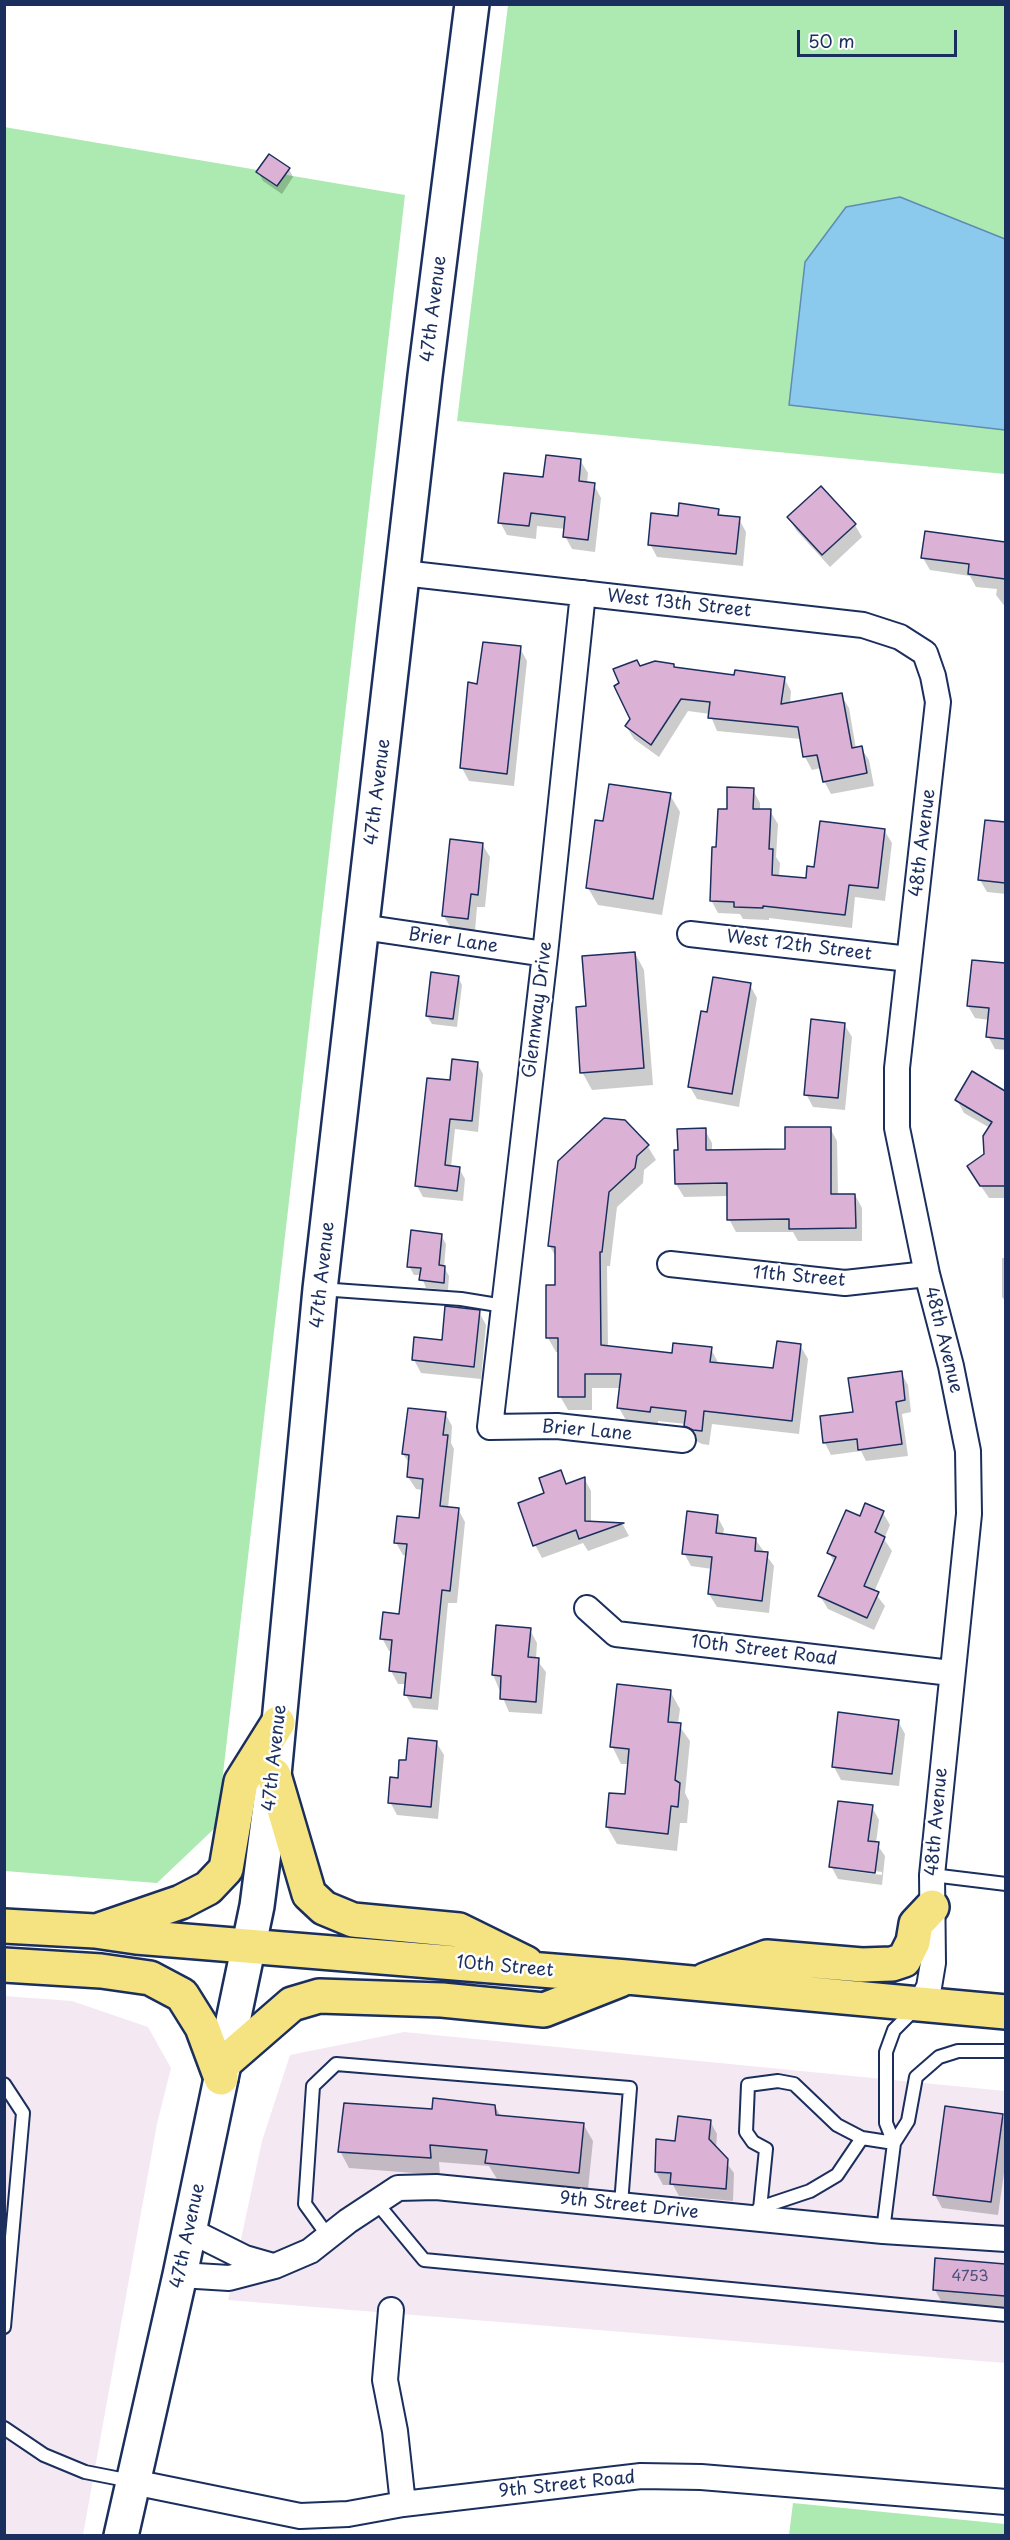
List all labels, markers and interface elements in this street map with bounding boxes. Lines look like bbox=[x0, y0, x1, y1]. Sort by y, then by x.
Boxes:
scale bar bbox=[800, 18, 960, 56]
text: 50 m bbox=[808, 27, 855, 54]
street label: 47th Avenue bbox=[417, 255, 451, 363]
street label: West 13th Street bbox=[606, 586, 752, 622]
street label: 47th Avenue bbox=[361, 738, 395, 846]
street label: 48th Avenue bbox=[906, 788, 940, 898]
street label: Brier Lane bbox=[407, 924, 499, 958]
street label: West 12th Street bbox=[725, 926, 873, 966]
street label: Glennway Drive bbox=[519, 940, 557, 1080]
street label: 47th Avenue bbox=[307, 1221, 339, 1329]
street label: 11th Street bbox=[752, 1262, 846, 1292]
street label: 48th Avenue bbox=[919, 1285, 967, 1395]
street label: Brier Lane bbox=[541, 1416, 633, 1446]
street label: 10th Street Road bbox=[690, 1631, 838, 1671]
street label: 47th Avenue bbox=[259, 1704, 291, 1812]
street label: 48th Avenue bbox=[922, 1767, 952, 1877]
street label: 10th Street bbox=[455, 1952, 555, 1982]
street label: 47th Avenue bbox=[166, 2181, 210, 2291]
street label: 9th Street Drive bbox=[558, 2188, 700, 2224]
house number: 4753 bbox=[951, 2268, 989, 2286]
street label: 9th Street Road bbox=[498, 2467, 636, 2503]

